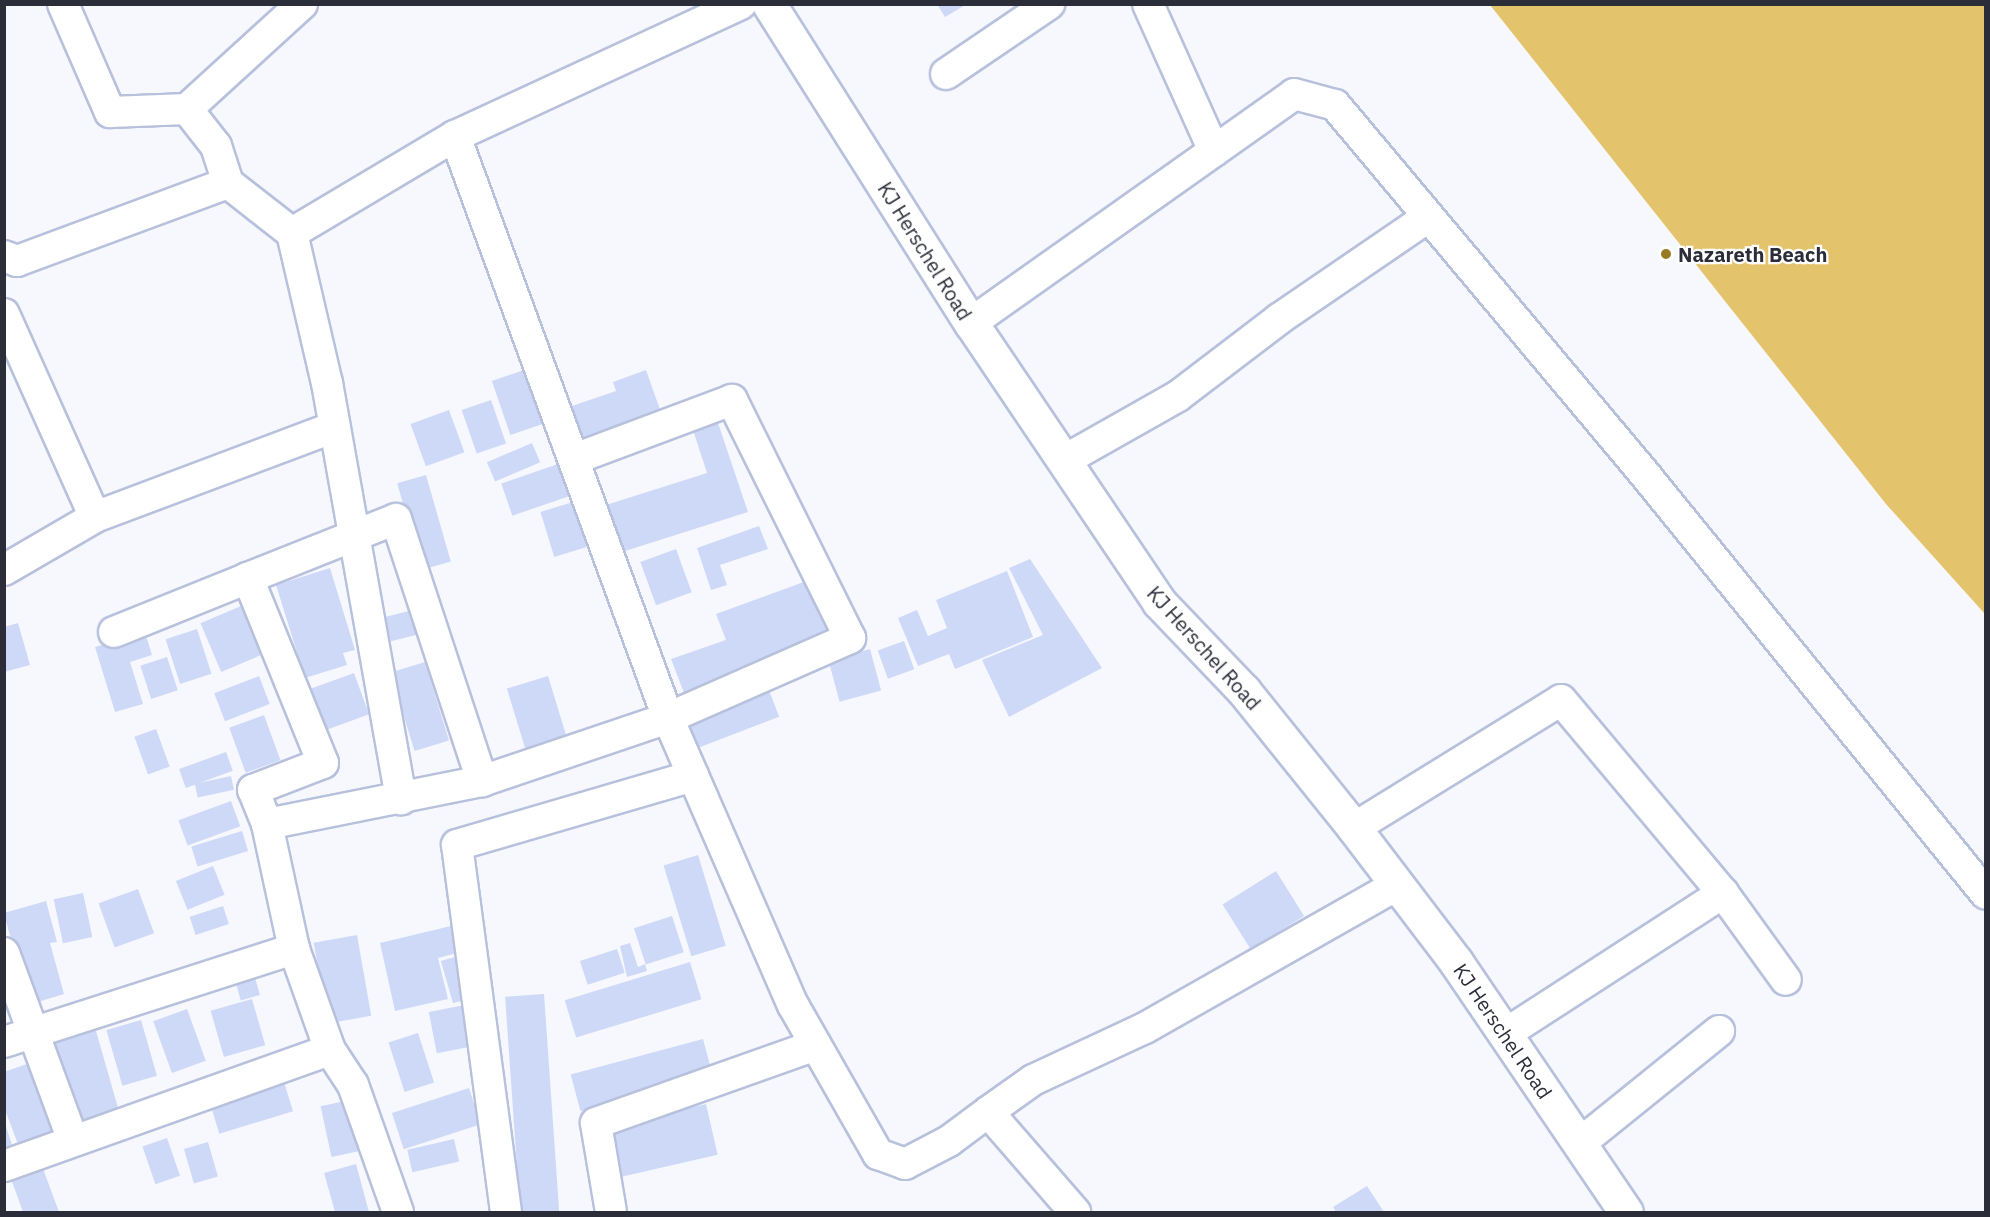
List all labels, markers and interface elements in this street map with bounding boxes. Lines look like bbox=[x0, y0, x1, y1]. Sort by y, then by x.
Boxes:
street label: KJ Herschel Road bbox=[873, 178, 977, 324]
place label: Nazareth Beach bbox=[1678, 242, 1827, 266]
marker: Nazareth Beach bbox=[1659, 247, 1673, 261]
street label: KJ Herschel Road bbox=[1142, 581, 1266, 715]
street label: KJ Herschel Road bbox=[1449, 959, 1557, 1103]

